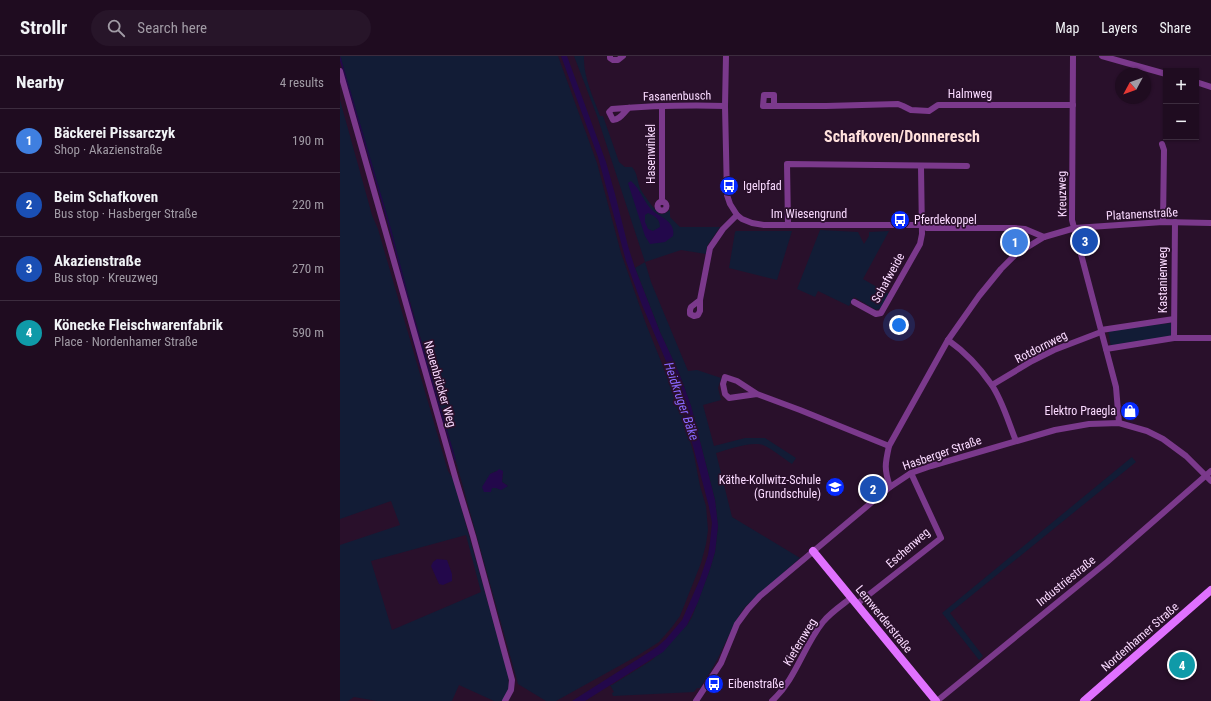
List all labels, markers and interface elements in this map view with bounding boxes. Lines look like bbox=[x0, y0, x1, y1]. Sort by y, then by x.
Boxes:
search box bbox=[91, 10, 371, 46]
text: Strollr bbox=[20, 16, 67, 39]
icon: search bbox=[105, 17, 127, 39]
text: Search here bbox=[137, 19, 207, 37]
text: Map bbox=[1055, 20, 1079, 36]
text: Layers bbox=[1101, 20, 1138, 36]
text: Share bbox=[1160, 20, 1191, 36]
north arrow bbox=[1115, 68, 1151, 104]
map controls bbox=[1163, 68, 1199, 140]
button: + bbox=[1163, 68, 1199, 104]
text: Nearby bbox=[16, 72, 64, 92]
text: 4 results bbox=[280, 75, 324, 90]
street label: Halmweg bbox=[948, 87, 992, 101]
street label: Fasanenbusch bbox=[643, 88, 711, 104]
button: − bbox=[1163, 104, 1199, 140]
text: Bäckerei Pissarczyk bbox=[54, 124, 175, 142]
street label: Hasenwinkel bbox=[644, 124, 658, 184]
district label: Schafkoven/Donneresch bbox=[824, 127, 980, 146]
text: 1 bbox=[26, 133, 32, 148]
text: 190 m bbox=[292, 133, 324, 148]
text: Shop · Akazienstraße bbox=[54, 142, 162, 157]
street label: Kreuzweg bbox=[1055, 171, 1069, 217]
bus stop icon: Igelpfad bbox=[718, 175, 740, 197]
place label: Igelpfad bbox=[743, 179, 782, 193]
text: Beim Schafkoven bbox=[54, 188, 158, 206]
text: 2 bbox=[26, 197, 32, 212]
text: 220 m bbox=[292, 197, 324, 212]
street label: Platanenstraße bbox=[1106, 205, 1179, 223]
text: Bus stop · Hasberger Straße bbox=[54, 206, 197, 221]
street label: Im Wiesengrund bbox=[771, 207, 847, 221]
bus stop icon: Pferdekoppel bbox=[889, 209, 911, 231]
place label: Pferdekoppel bbox=[914, 213, 977, 227]
pin: 3 bbox=[1072, 226, 1098, 256]
pin: 1 bbox=[1002, 227, 1028, 257]
street label: Kastanienweg bbox=[1156, 247, 1170, 313]
street label: Schafweide bbox=[869, 250, 908, 305]
text: Akazienstraße bbox=[54, 252, 141, 270]
text: 3 bbox=[26, 261, 32, 276]
text: 270 m bbox=[292, 261, 324, 276]
text: Bus stop · Kreuzweg bbox=[54, 270, 158, 285]
your location bbox=[889, 315, 909, 335]
text: Könecke Fleischwarenfabrik bbox=[54, 316, 223, 334]
text: 4 bbox=[26, 325, 32, 340]
text: 590 m bbox=[292, 325, 324, 340]
street label: Rotdornweg bbox=[1013, 328, 1070, 366]
text: Place · Nordenhamer Straße bbox=[54, 334, 198, 349]
street label: Neuenbrücker Weg bbox=[421, 339, 459, 429]
water label: Heidkruger Bäke bbox=[661, 360, 702, 442]
shop icon: Elektro Praegla bbox=[1119, 400, 1141, 422]
place label: Elektro Praegla bbox=[1045, 404, 1116, 418]
street label: Hasberger Straße bbox=[901, 433, 984, 473]
place label: Käthe-Kollwitz-Schule (Grundschule) bbox=[719, 473, 821, 501]
pin: 2 bbox=[860, 474, 886, 504]
school or university icon: Käthe-Kollwitz-Schule (Grundschule) bbox=[824, 476, 846, 498]
street label: Eschenweg bbox=[883, 525, 933, 571]
street label: Industriestraße bbox=[1034, 553, 1099, 609]
street label: Lemwerderstraße bbox=[853, 582, 916, 656]
street label: Nordenhamer Straße bbox=[1098, 599, 1182, 674]
street label: Kiefernweg bbox=[780, 616, 820, 668]
pin: 4 bbox=[1169, 650, 1195, 680]
bus stop icon: Eibenstraße bbox=[703, 673, 725, 695]
place label: Eibenstraße bbox=[728, 677, 785, 691]

